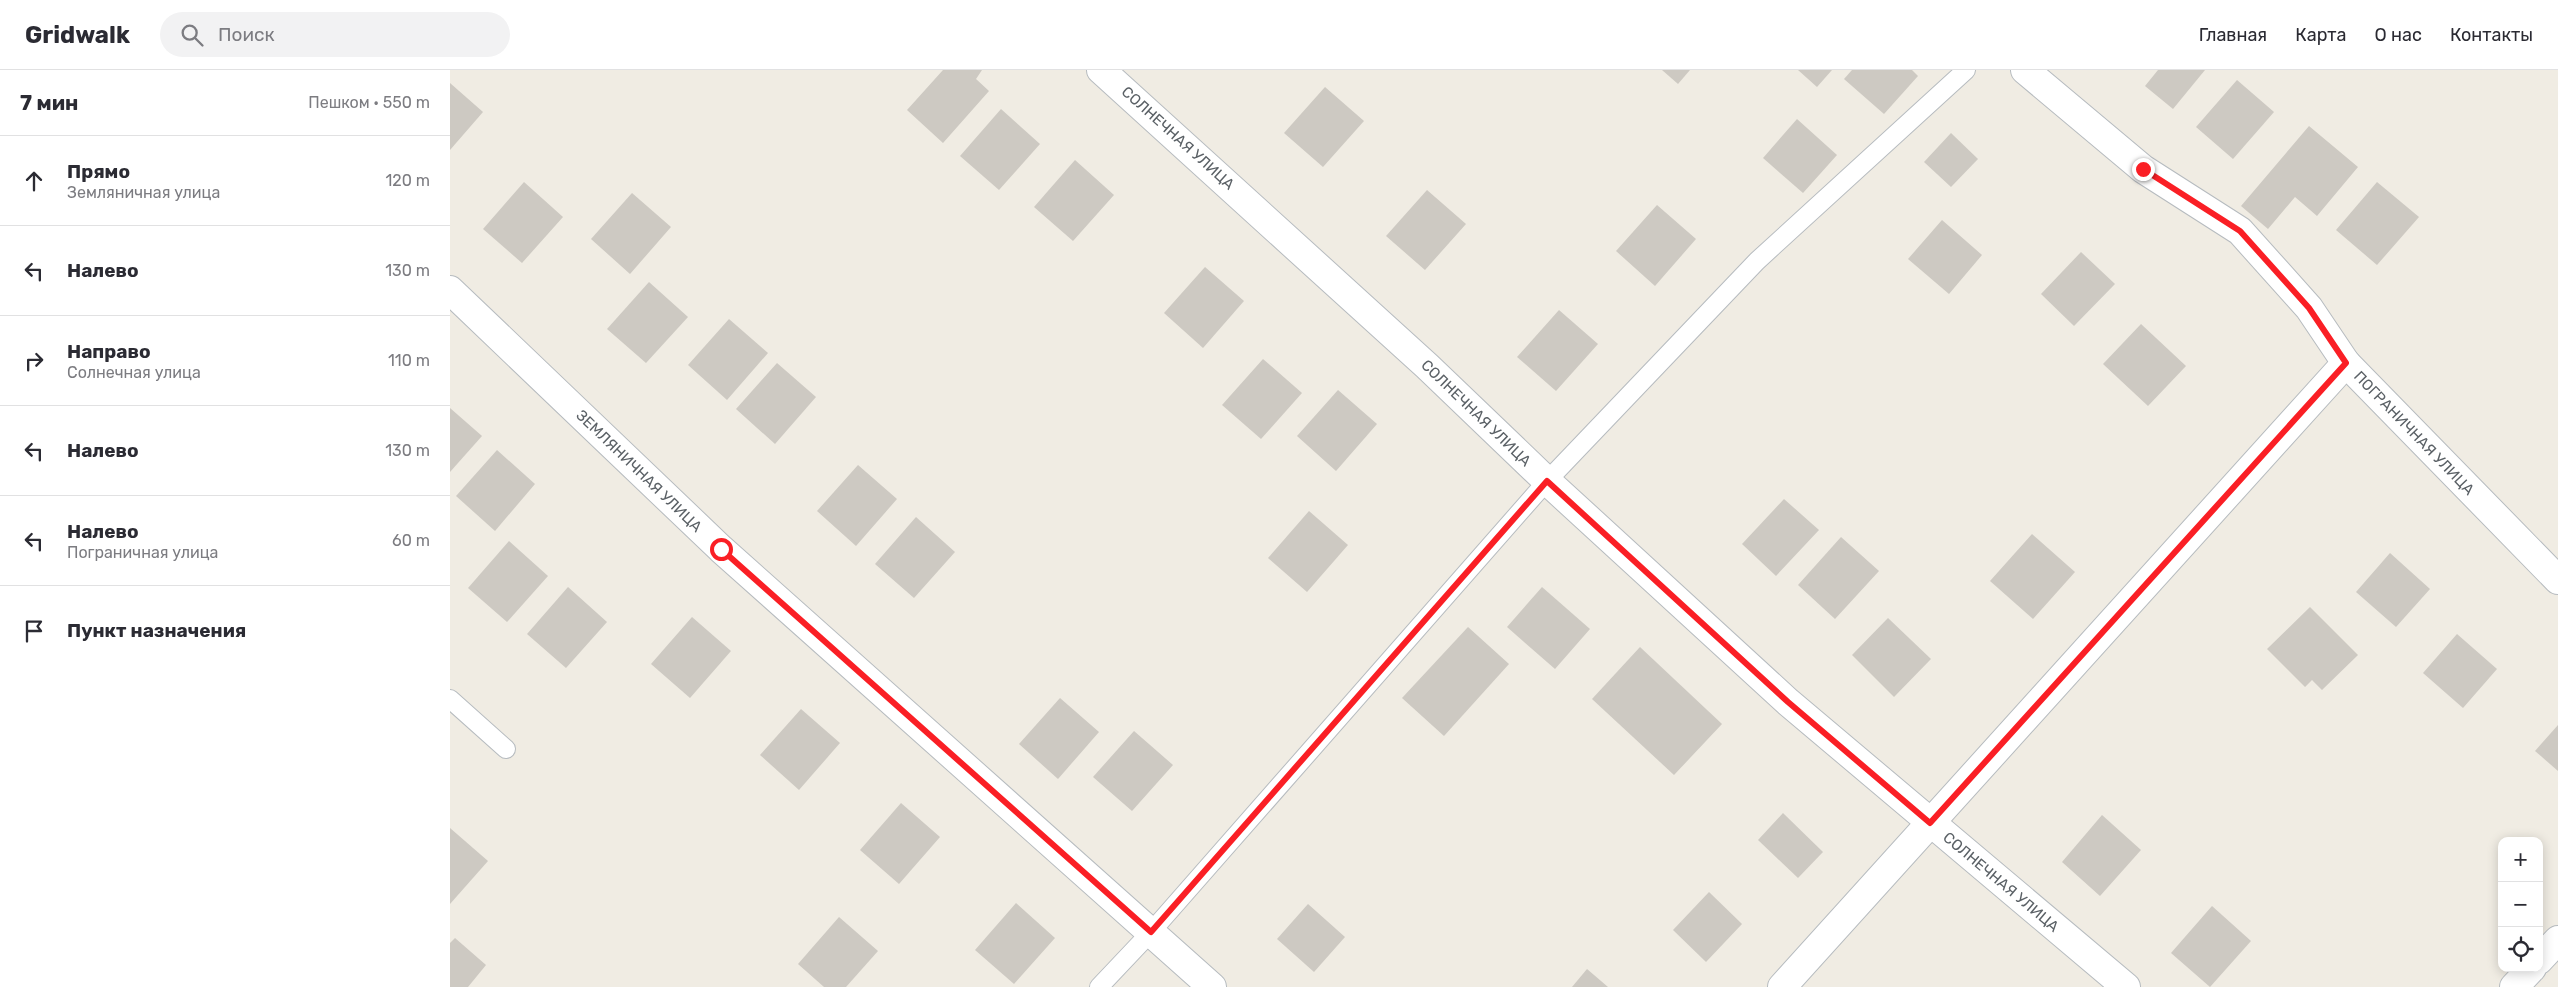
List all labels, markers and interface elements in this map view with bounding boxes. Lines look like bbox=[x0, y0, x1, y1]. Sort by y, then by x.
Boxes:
search box bbox=[160, 12, 510, 57]
text: Gridwalk bbox=[25, 21, 130, 49]
icon: search bbox=[178, 21, 206, 49]
text: Поиск bbox=[218, 23, 275, 46]
text: Главная bbox=[2199, 24, 2267, 46]
text: Карта bbox=[2295, 24, 2347, 46]
text: О нас bbox=[2375, 24, 2422, 46]
text: Контакты bbox=[2450, 24, 2533, 46]
street label: СОЛНЕЧНАЯ УЛИЦА bbox=[1118, 83, 1238, 193]
text: 7 мин bbox=[20, 90, 79, 115]
text: Пешком · 550 m bbox=[308, 93, 430, 112]
route end bbox=[2132, 158, 2155, 181]
text: Прямо bbox=[67, 160, 130, 183]
icon: ahead bbox=[20, 167, 48, 195]
text: 120 m bbox=[385, 171, 430, 190]
text: Земляничная улица bbox=[67, 183, 220, 202]
icon: left bbox=[20, 257, 48, 285]
text: Налево bbox=[67, 259, 139, 282]
text: 130 m bbox=[385, 261, 430, 280]
text: Направо bbox=[67, 340, 151, 363]
icon: right bbox=[20, 347, 48, 375]
text: 110 m bbox=[388, 351, 430, 370]
street label: СОЛНЕЧНАЯ УЛИЦА bbox=[1417, 356, 1535, 470]
text: Солнечная улица bbox=[67, 363, 201, 382]
street label: ПОГРАНИЧНАЯ УЛИЦА bbox=[2350, 367, 2478, 499]
street label: ЗЕМЛЯНИЧНАЯ УЛИЦА bbox=[572, 406, 706, 536]
icon: left bbox=[20, 437, 48, 465]
text: Налево bbox=[67, 439, 139, 462]
text: 130 m bbox=[385, 441, 430, 460]
text: Налево bbox=[67, 520, 139, 543]
icon: left bbox=[20, 527, 48, 555]
text: 60 m bbox=[392, 531, 430, 550]
route start bbox=[710, 538, 733, 561]
text: Пограничная улица bbox=[67, 543, 218, 562]
icon: arrive bbox=[20, 617, 48, 645]
text: Пункт назначения bbox=[67, 619, 246, 642]
street label: СОЛНЕЧНАЯ УЛИЦА bbox=[1939, 828, 2063, 936]
map controls bbox=[2498, 837, 2543, 972]
button: + bbox=[2498, 837, 2543, 882]
button: − bbox=[2498, 882, 2543, 927]
button: locate bbox=[2498, 927, 2543, 972]

